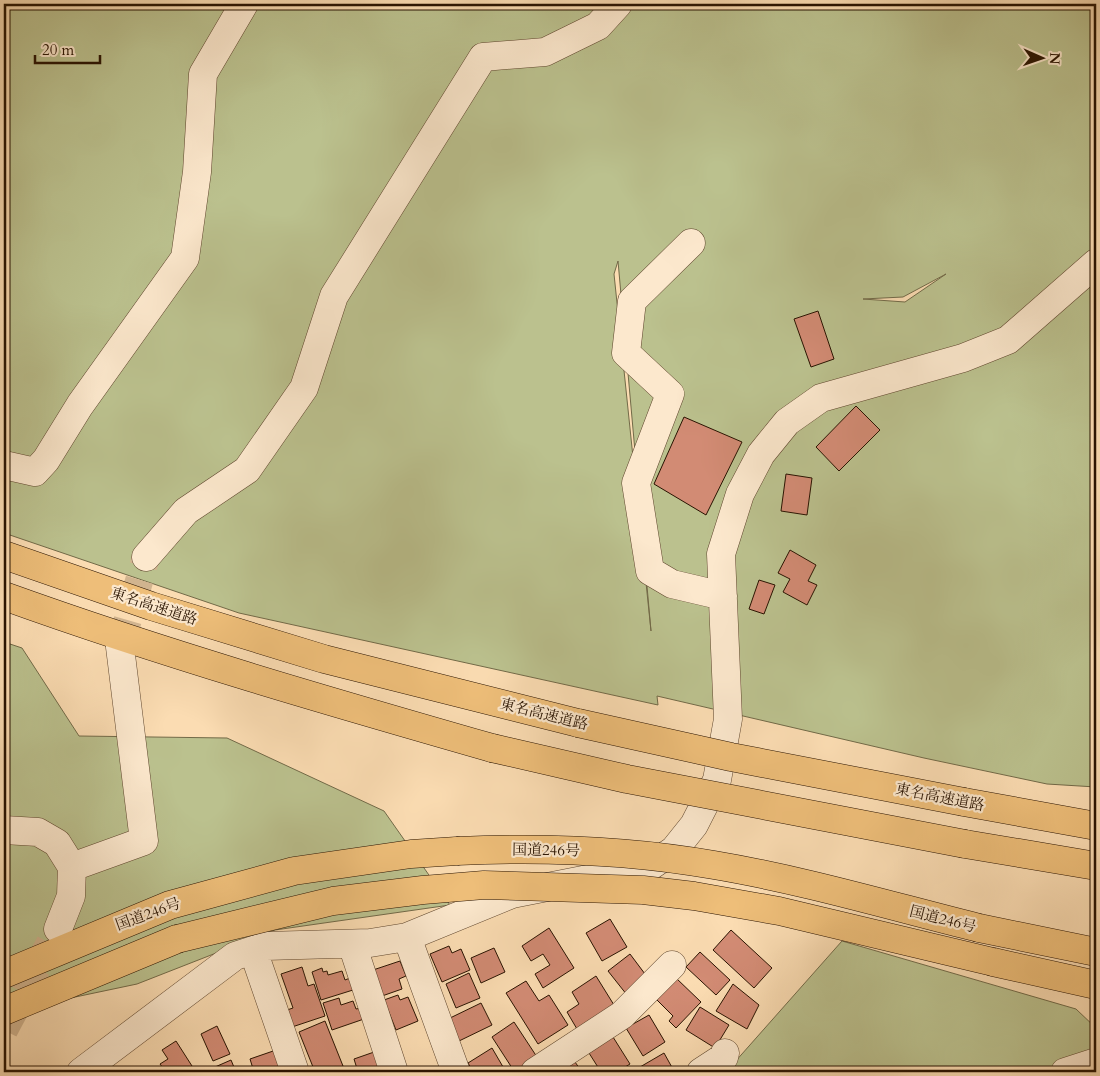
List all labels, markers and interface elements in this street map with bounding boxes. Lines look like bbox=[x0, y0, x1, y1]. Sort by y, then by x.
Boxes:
scale bar bbox=[35, 32, 100, 64]
north arrow bbox=[1018, 32, 1068, 82]
text: 20 m bbox=[42, 40, 74, 60]
text: N bbox=[1045, 52, 1064, 65]
street label: 東名高速道路 bbox=[108, 583, 200, 629]
street label: 東名高速道路 bbox=[498, 693, 590, 735]
street label: 東名高速道路 bbox=[894, 779, 986, 815]
street label: 国道246号 bbox=[512, 839, 580, 861]
street label: 国道246号 bbox=[113, 893, 183, 935]
street label: 国道246号 bbox=[908, 901, 978, 937]

